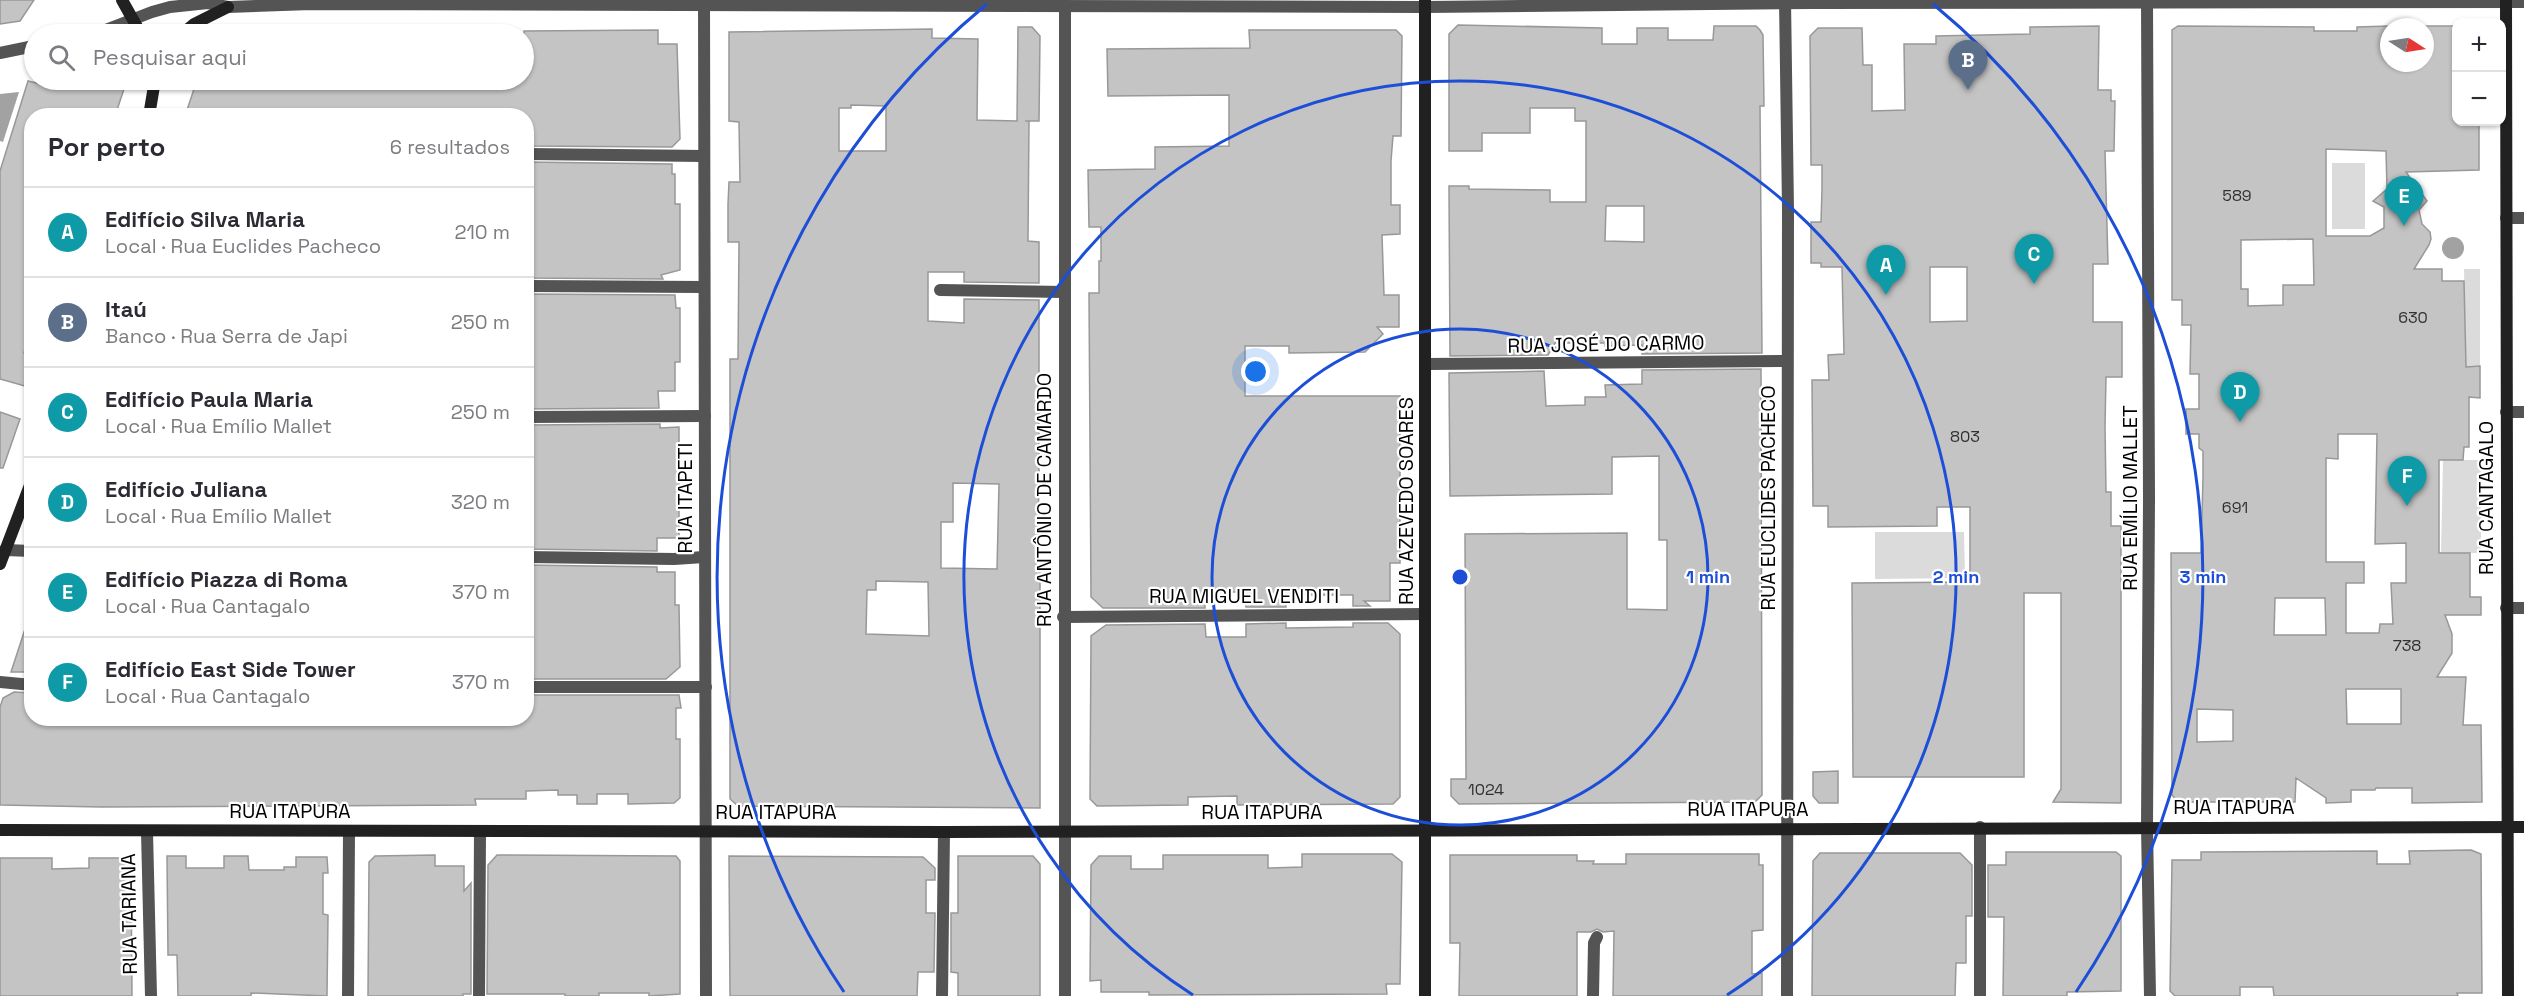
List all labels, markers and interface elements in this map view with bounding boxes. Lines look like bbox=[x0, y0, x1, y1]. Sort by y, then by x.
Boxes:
north arrow bbox=[2380, 18, 2434, 72]
map controls bbox=[2452, 18, 2506, 126]
button: + bbox=[2452, 18, 2506, 72]
search box bbox=[24, 24, 534, 90]
pin: B bbox=[1948, 40, 1988, 90]
icon: search bbox=[45, 41, 78, 74]
text: Pesquisar aqui bbox=[93, 43, 247, 71]
button: − bbox=[2452, 72, 2506, 126]
text: Por perto bbox=[48, 130, 165, 164]
text: 6 resultados bbox=[390, 134, 510, 160]
pin: E bbox=[2384, 176, 2424, 226]
house number: 589 bbox=[2222, 185, 2252, 206]
text: Edifício Silva Maria bbox=[105, 205, 305, 233]
text: A bbox=[61, 219, 74, 245]
text: 210 m bbox=[454, 219, 510, 245]
text: Local · Rua Euclides Pacheco bbox=[105, 233, 381, 259]
pin: C bbox=[2014, 234, 2054, 284]
pin: A bbox=[1866, 246, 1906, 295]
text: Itaú bbox=[105, 295, 147, 323]
house number: 630 bbox=[2398, 307, 2428, 328]
text: B bbox=[61, 309, 74, 335]
text: 250 m bbox=[451, 309, 510, 335]
text: Banco · Rua Serra de Japi bbox=[105, 323, 348, 349]
street label: RUA JOSÉ DO CARMO bbox=[1507, 329, 1705, 359]
your location bbox=[1241, 357, 1270, 386]
pin: D bbox=[2220, 372, 2260, 422]
street label: RUA ANTÔNIO DE CAMARDO bbox=[1031, 373, 1057, 627]
text: Edifício Paula Maria bbox=[105, 385, 313, 413]
street label: RUA EUCLIDES PACHECO bbox=[1755, 385, 1781, 611]
street label: RUA AZEVEDO SOARES bbox=[1393, 397, 1419, 605]
text: C bbox=[61, 399, 74, 425]
text: 250 m bbox=[451, 399, 510, 425]
street label: RUA EMÍLIO MALLET bbox=[2117, 405, 2143, 591]
text: Local · Rua Emílio Mallet bbox=[105, 413, 332, 439]
street label: RUA CANTAGALO bbox=[2473, 421, 2499, 575]
house number: 803 bbox=[1950, 426, 1980, 447]
street label: RUA ITAPETI bbox=[672, 443, 698, 553]
pin: F bbox=[2388, 456, 2426, 506]
text: Edifício Juliana bbox=[105, 475, 267, 503]
text: D bbox=[61, 489, 74, 515]
text: 320 m bbox=[451, 489, 510, 515]
house number: 691 bbox=[2222, 497, 2248, 518]
text: Local · Rua Emílio Mallet bbox=[105, 503, 332, 529]
text: Edifício Piazza di Roma bbox=[105, 565, 348, 593]
text: 1 min bbox=[1686, 565, 1730, 588]
text: 2 min bbox=[1933, 565, 1979, 588]
text: 3 min bbox=[2180, 565, 2226, 588]
centre of rings bbox=[1450, 567, 1470, 587]
text: E bbox=[62, 579, 73, 605]
text: 370 m bbox=[452, 579, 510, 605]
street label: RUA MIGUEL VENDITI bbox=[1149, 583, 1339, 609]
text: Local · Rua Cantagalo bbox=[105, 593, 310, 619]
house number: 738 bbox=[2393, 635, 2421, 656]
text: Edifício East Side Tower bbox=[105, 655, 356, 683]
text: F bbox=[62, 669, 73, 695]
text: 370 m bbox=[452, 669, 510, 695]
text: Local · Rua Cantagalo bbox=[105, 683, 310, 709]
house number: 1024 bbox=[1468, 779, 1504, 800]
street label: RUA ITAPURA bbox=[2173, 794, 2295, 820]
street label: RUA ITAPURA bbox=[1687, 796, 1809, 822]
street label: RUA ITAPURA bbox=[229, 798, 351, 824]
street label: RUA ITAPURA bbox=[715, 799, 837, 825]
street label: RUA ITAPURA bbox=[1201, 799, 1323, 825]
street label: RUA TARIANA bbox=[115, 853, 143, 975]

